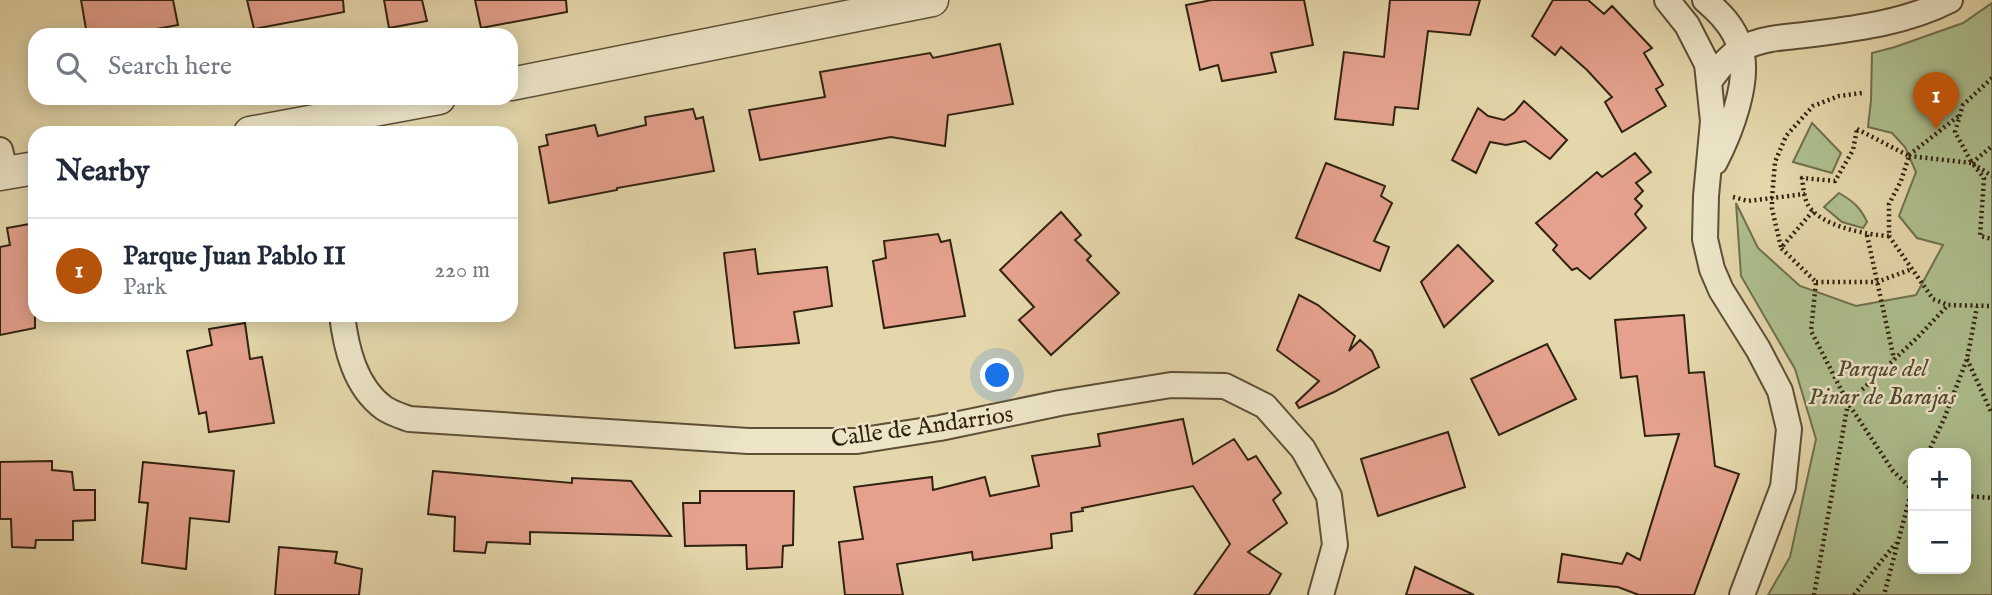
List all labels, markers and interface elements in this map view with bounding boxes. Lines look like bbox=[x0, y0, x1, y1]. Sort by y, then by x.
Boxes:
search box bbox=[28, 28, 518, 105]
icon: search bbox=[52, 48, 90, 86]
text: Search here bbox=[108, 50, 232, 83]
pin: 1 bbox=[1913, 72, 1959, 130]
text: Nearby bbox=[56, 153, 149, 191]
text: Parque Juan Pablo II bbox=[123, 240, 346, 273]
text: 1 bbox=[75, 256, 83, 285]
text: 220 m bbox=[434, 256, 490, 285]
text: Park bbox=[123, 273, 167, 302]
park label: Parque del Pinar de Barajas bbox=[1808, 354, 1957, 413]
your location bbox=[980, 358, 1014, 392]
street label: Calle de Andarrios bbox=[829, 399, 1015, 456]
map controls bbox=[1908, 448, 1971, 574]
button: + bbox=[1908, 448, 1971, 511]
button: − bbox=[1908, 511, 1971, 574]

